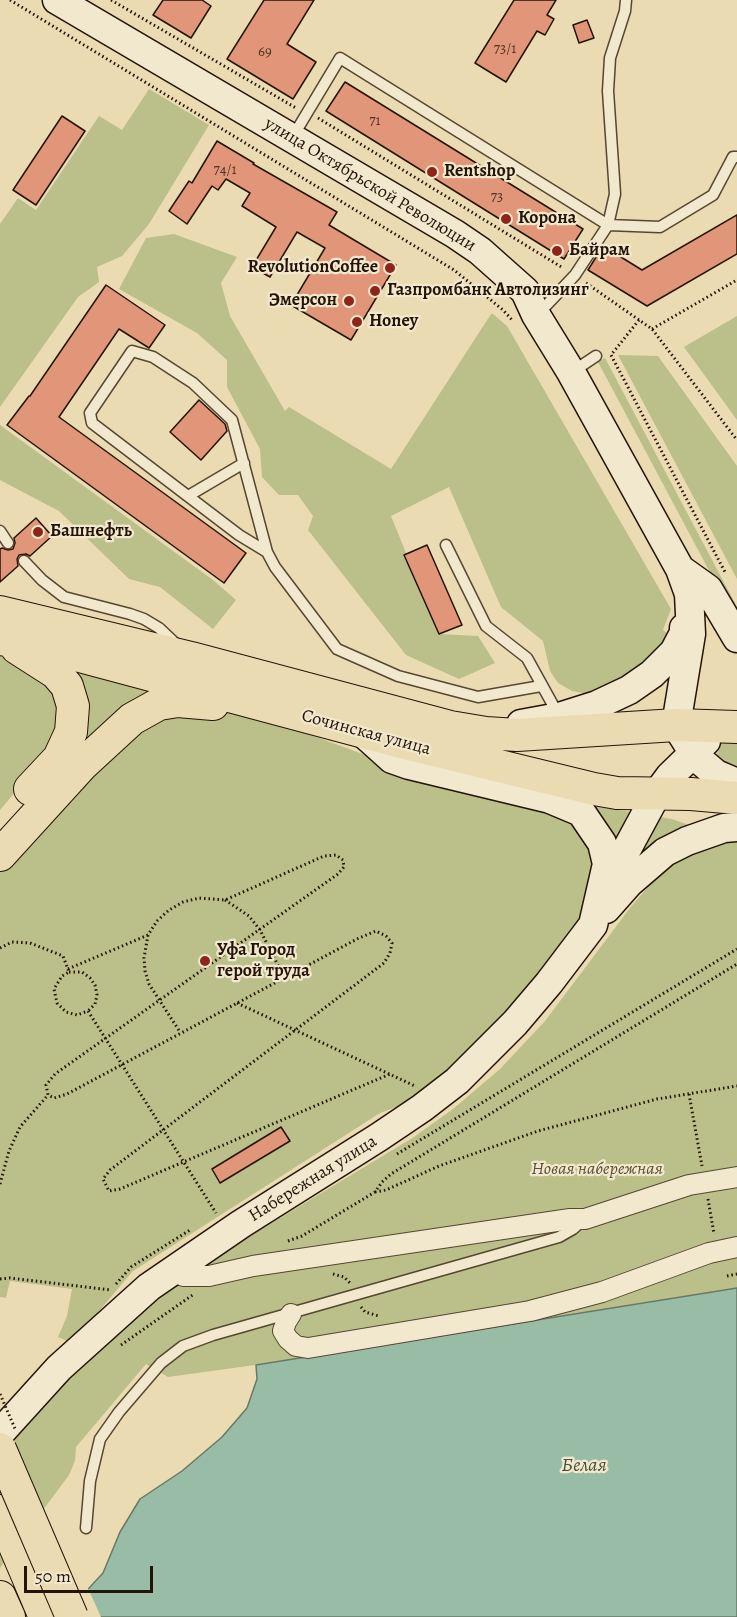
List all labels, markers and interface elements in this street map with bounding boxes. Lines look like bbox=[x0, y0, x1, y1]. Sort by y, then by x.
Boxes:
house number: 73/1 bbox=[494, 40, 516, 58]
house number: 69 bbox=[258, 43, 272, 61]
house number: 71 bbox=[369, 112, 381, 130]
street label: улица Октябрьской Революции bbox=[260, 113, 480, 257]
house number: 74/1 bbox=[213, 161, 237, 179]
place label: Rentshop bbox=[444, 161, 515, 183]
marker: Rentshop bbox=[425, 165, 439, 179]
house number: 73 bbox=[491, 188, 503, 206]
place label: Корона bbox=[518, 208, 576, 230]
marker: Корона bbox=[499, 212, 513, 226]
place label: Байрам bbox=[569, 240, 630, 262]
marker: Байрам bbox=[550, 244, 564, 258]
place label: RevolutionCoffee bbox=[248, 257, 378, 279]
marker: RevolutionCoffee bbox=[383, 261, 397, 275]
place label: Газпромбанк Автолизинг bbox=[387, 280, 589, 302]
marker: Газпромбанк Автолизинг bbox=[368, 284, 382, 298]
place label: Эмерсон bbox=[269, 290, 337, 312]
marker: Эмерсон bbox=[342, 294, 356, 308]
place label: Honey bbox=[369, 311, 418, 333]
marker: Honey bbox=[350, 315, 364, 329]
place label: Башнефть bbox=[50, 521, 132, 543]
marker: Башнефть bbox=[31, 525, 45, 539]
street label: Сочинская улица bbox=[299, 705, 433, 761]
place label: Уфа Город герой труда bbox=[217, 940, 310, 982]
marker: Уфа Город герой труда bbox=[198, 954, 212, 968]
street label: Набережная улица bbox=[245, 1131, 381, 1227]
park label: Новая набережная bbox=[531, 1159, 663, 1181]
water label: Белая bbox=[561, 1454, 607, 1478]
scale bar bbox=[27, 1554, 156, 1592]
text: 50 m bbox=[35, 1564, 71, 1588]

